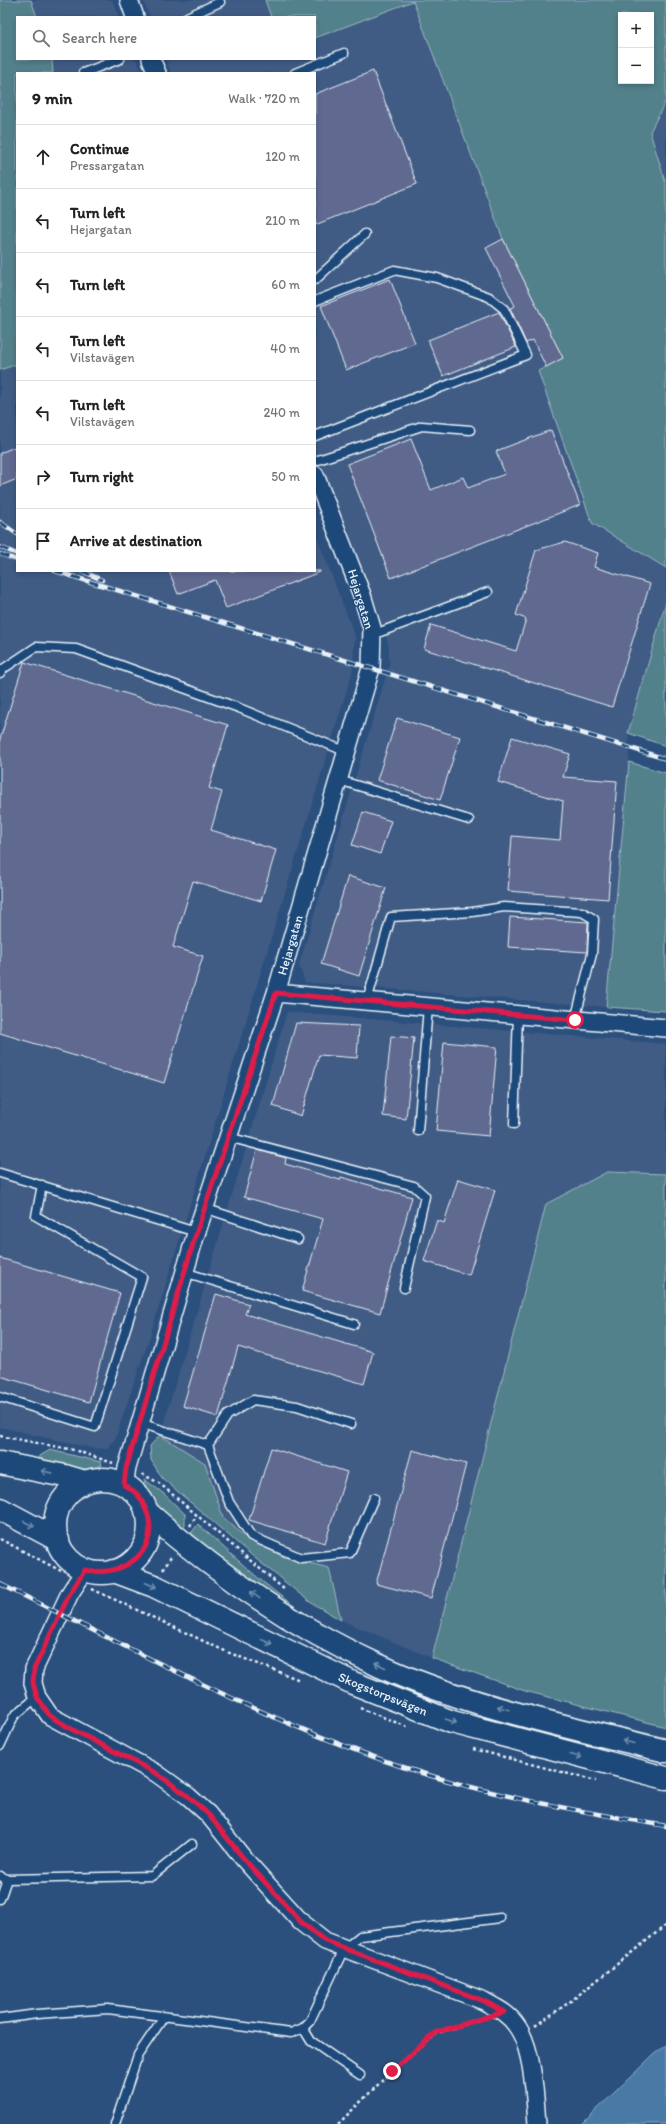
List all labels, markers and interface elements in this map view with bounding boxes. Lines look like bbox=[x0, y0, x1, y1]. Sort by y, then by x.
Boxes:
map controls bbox=[618, 12, 654, 84]
button: + bbox=[618, 12, 654, 48]
search box bbox=[16, 16, 316, 60]
icon: search bbox=[30, 27, 52, 49]
text: Search here bbox=[62, 29, 137, 47]
button: − bbox=[618, 48, 654, 84]
text: 9 min bbox=[32, 88, 72, 108]
text: Walk · 720 m bbox=[228, 91, 300, 106]
text: Continue bbox=[70, 140, 129, 158]
icon: ahead bbox=[32, 146, 54, 168]
text: 120 m bbox=[265, 149, 300, 164]
text: Pressargatan bbox=[70, 158, 144, 173]
text: Turn left bbox=[70, 204, 125, 222]
icon: left bbox=[32, 210, 54, 232]
text: 210 m bbox=[265, 213, 300, 228]
text: Hejargatan bbox=[70, 222, 132, 237]
icon: left bbox=[32, 274, 54, 296]
text: Turn left bbox=[70, 276, 125, 294]
text: 60 m bbox=[271, 277, 300, 292]
text: Turn left bbox=[70, 332, 125, 350]
icon: left bbox=[32, 338, 54, 360]
text: 40 m bbox=[270, 341, 300, 356]
text: Vilstavägen bbox=[70, 350, 135, 365]
text: Turn left bbox=[70, 396, 125, 414]
icon: left bbox=[32, 402, 54, 424]
text: 240 m bbox=[263, 405, 300, 420]
text: Vilstavägen bbox=[70, 414, 135, 429]
icon: right bbox=[32, 466, 54, 488]
text: Turn right bbox=[70, 468, 134, 486]
text: 50 m bbox=[271, 469, 300, 484]
icon: arrive bbox=[32, 530, 54, 552]
text: Arrive at destination bbox=[70, 532, 202, 550]
street label: Hejargatan bbox=[345, 567, 377, 631]
street label: Hejargatan bbox=[274, 913, 306, 977]
route start bbox=[566, 1011, 584, 1029]
one-way arrow bbox=[41, 1468, 54, 1476]
one-way arrow bbox=[23, 1521, 35, 1528]
one-way arrow bbox=[144, 1582, 156, 1590]
one-way arrow bbox=[250, 1591, 261, 1599]
one-way arrow bbox=[261, 1639, 273, 1646]
one-way arrow bbox=[374, 1661, 386, 1669]
street label: Skogstorpsvägen bbox=[336, 1669, 430, 1719]
one-way arrow bbox=[497, 1704, 509, 1712]
one-way arrow bbox=[445, 1718, 458, 1725]
one-way arrow bbox=[622, 1737, 635, 1745]
one-way arrow bbox=[570, 1753, 583, 1760]
route end bbox=[383, 2062, 401, 2080]

